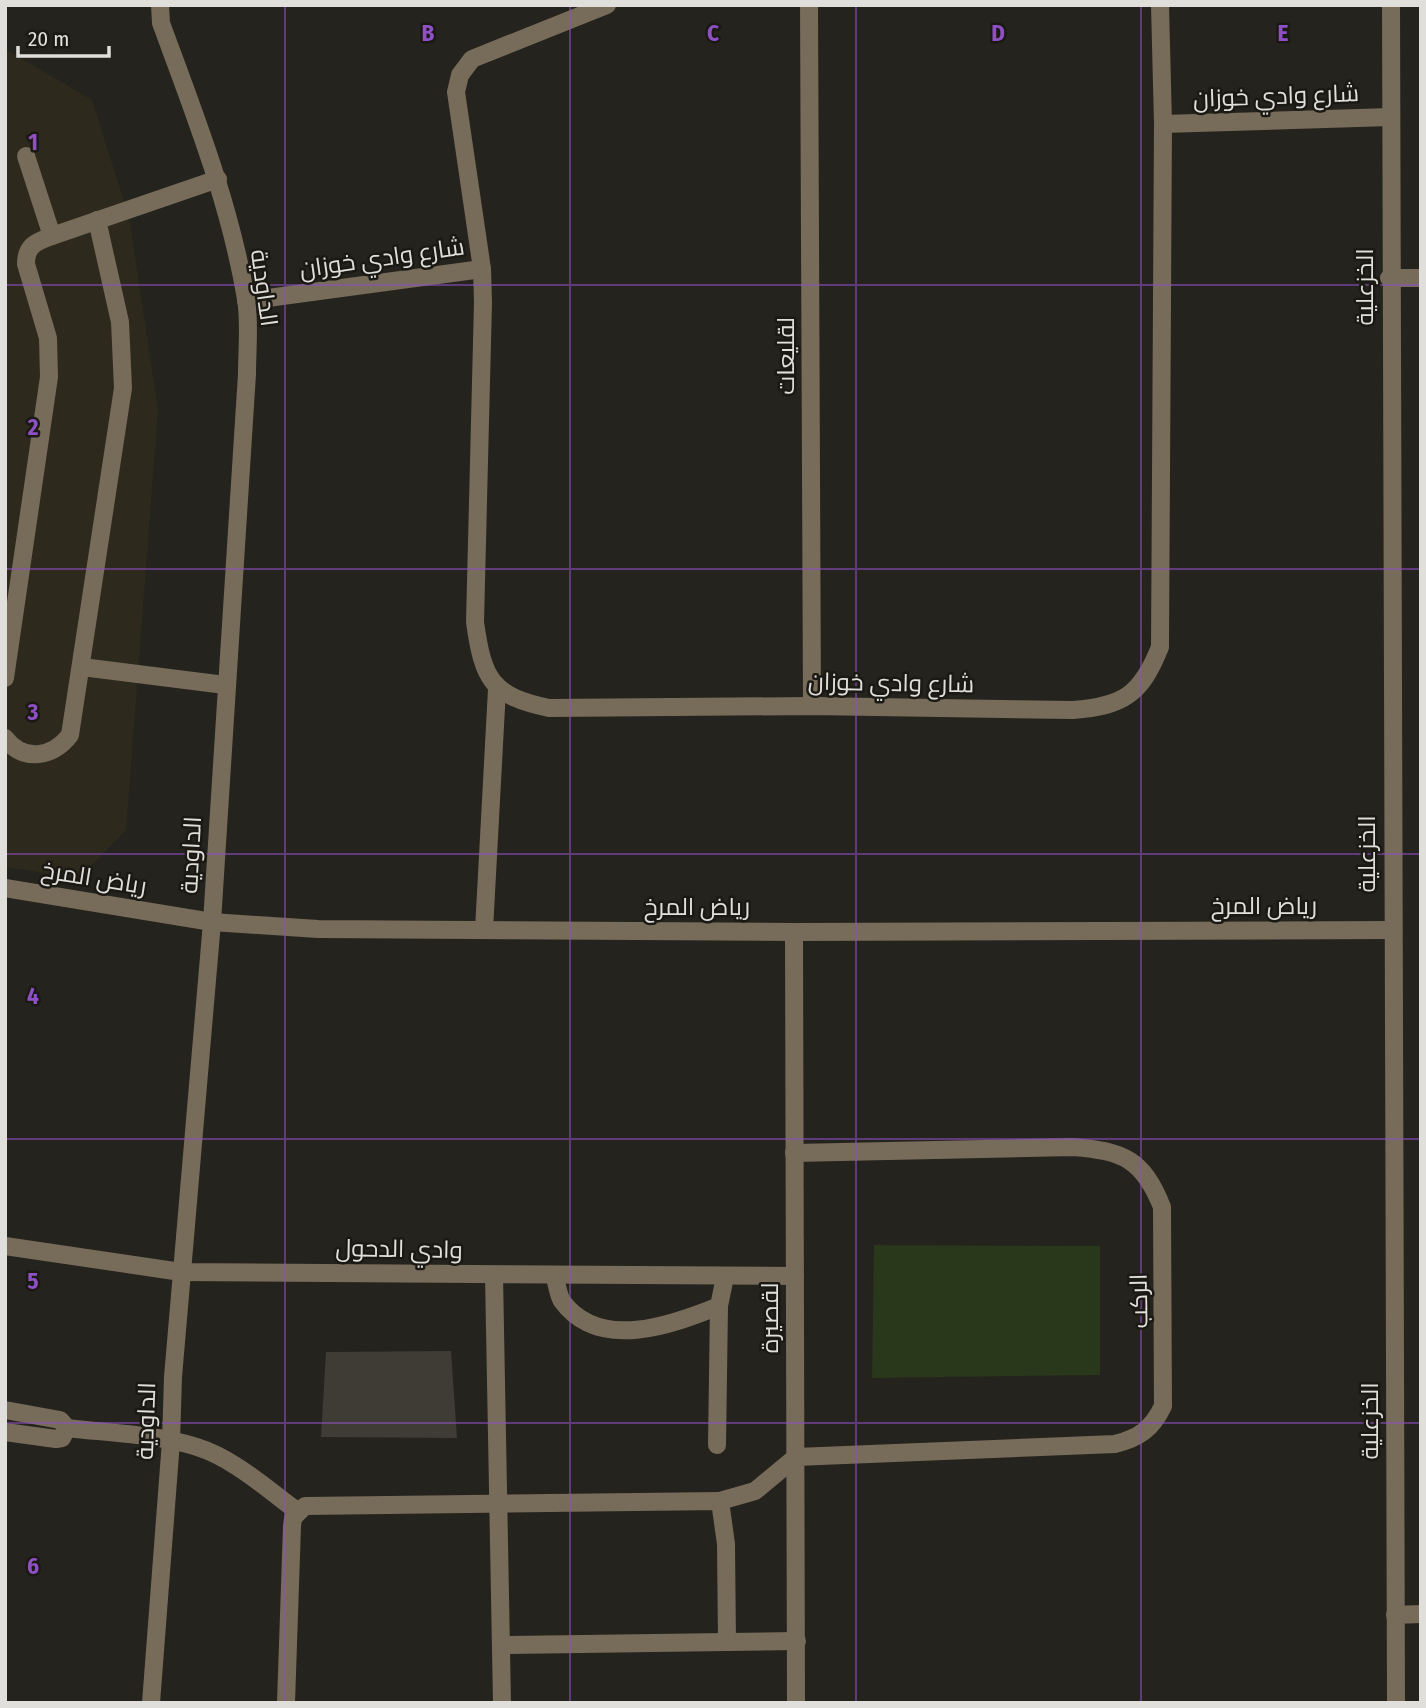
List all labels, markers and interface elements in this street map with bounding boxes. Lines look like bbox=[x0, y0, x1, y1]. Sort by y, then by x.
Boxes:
scale bar bbox=[18, 14, 108, 58]
text: B bbox=[422, 19, 435, 47]
text: C bbox=[707, 19, 719, 47]
text: D bbox=[991, 19, 1005, 47]
text: E bbox=[1278, 19, 1289, 47]
text: 20 m bbox=[28, 26, 69, 52]
street label: شارع وادي خوزان bbox=[1192, 79, 1360, 117]
text: 1 bbox=[28, 128, 38, 156]
street label: شارع وادي خوزان bbox=[298, 233, 467, 287]
street label: الداودية bbox=[245, 248, 283, 328]
street label: الخزعلية bbox=[1351, 248, 1379, 326]
street label: لقليعات bbox=[772, 317, 800, 395]
text: 2 bbox=[27, 413, 39, 441]
street label: شارع وادي خوزان bbox=[808, 668, 974, 702]
text: 3 bbox=[27, 698, 39, 726]
street label: الخزعلية bbox=[1353, 815, 1381, 893]
street label: الداودية bbox=[175, 816, 207, 894]
street label: رياض المرخ bbox=[39, 856, 149, 902]
street label: رياض المرخ bbox=[1211, 892, 1317, 922]
street label: رياض المرخ bbox=[644, 893, 750, 923]
text: 4 bbox=[27, 982, 39, 1010]
street label: وادي الدحول bbox=[335, 1234, 463, 1268]
text: 5 bbox=[27, 1267, 39, 1295]
street label: الركب bbox=[1125, 1273, 1153, 1329]
street label: لقصيرة bbox=[756, 1283, 784, 1353]
street label: الداودية bbox=[131, 1382, 161, 1460]
street label: الخزعلية bbox=[1356, 1382, 1384, 1460]
text: 6 bbox=[27, 1552, 39, 1580]

